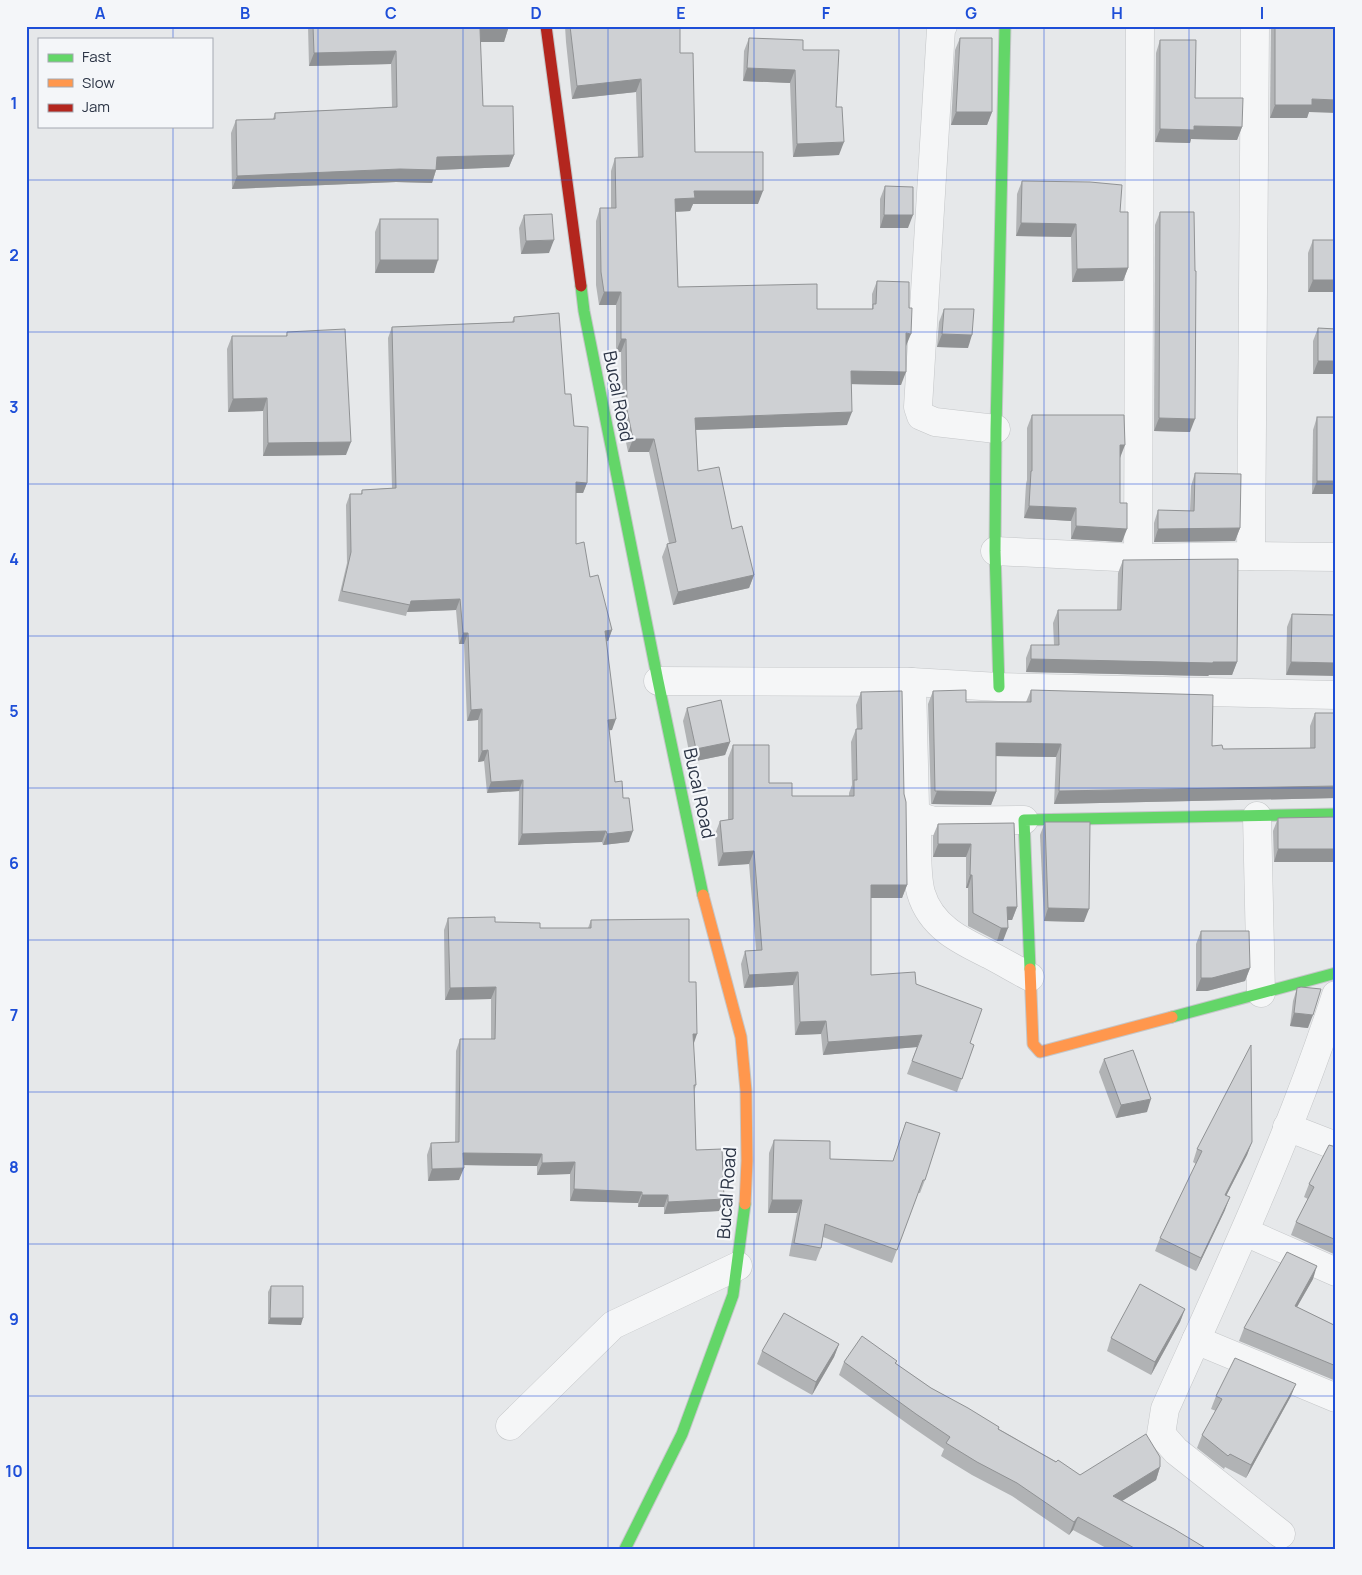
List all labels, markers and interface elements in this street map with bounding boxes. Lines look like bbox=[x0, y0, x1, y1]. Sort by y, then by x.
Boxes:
text: A bbox=[95, 2, 106, 24]
text: B bbox=[240, 2, 250, 24]
text: C bbox=[385, 2, 397, 24]
text: D bbox=[530, 2, 542, 24]
text: E bbox=[676, 2, 686, 24]
text: F bbox=[822, 2, 831, 24]
text: G bbox=[965, 2, 977, 24]
text: H bbox=[1111, 2, 1123, 24]
text: I bbox=[1260, 2, 1264, 24]
legend bbox=[38, 38, 212, 128]
text: Fast bbox=[82, 46, 111, 67]
text: Slow bbox=[82, 72, 115, 93]
text: 1 bbox=[10, 92, 18, 114]
text: Jam bbox=[82, 96, 110, 117]
text: 2 bbox=[9, 244, 19, 266]
street label: Bucal Road bbox=[598, 349, 640, 443]
text: 3 bbox=[9, 396, 19, 418]
text: 4 bbox=[9, 548, 19, 570]
text: 5 bbox=[9, 700, 19, 722]
street label: Bucal Road bbox=[679, 745, 721, 841]
text: 6 bbox=[9, 852, 19, 874]
text: 7 bbox=[10, 1004, 18, 1026]
street label: Bucal Road bbox=[711, 1146, 741, 1240]
text: 8 bbox=[9, 1156, 19, 1178]
text: 9 bbox=[9, 1308, 19, 1330]
text: 10 bbox=[5, 1460, 23, 1482]

